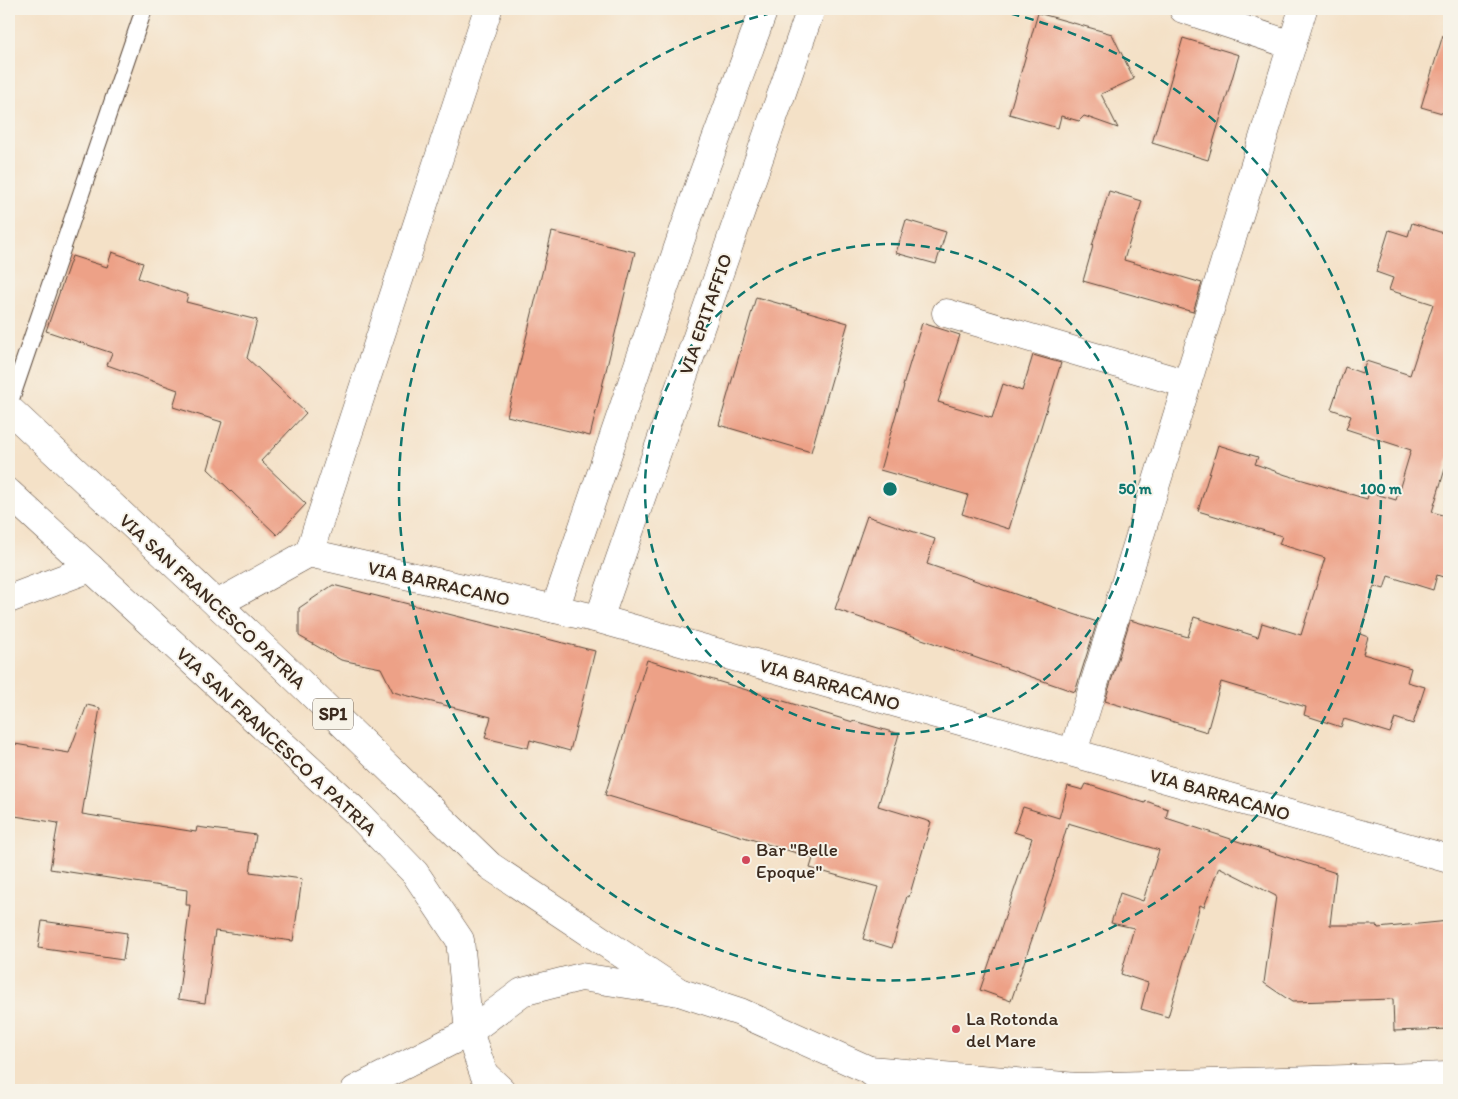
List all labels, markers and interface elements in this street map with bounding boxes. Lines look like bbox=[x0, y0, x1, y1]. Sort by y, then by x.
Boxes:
street label: VIA EPITAFFIO bbox=[674, 251, 737, 378]
centre of rings bbox=[881, 480, 899, 498]
text: 50 m bbox=[1118, 480, 1152, 498]
text: 100 m bbox=[1360, 480, 1402, 498]
street label: VIA SAN FRANCESCO PATRIA bbox=[115, 509, 311, 694]
street label: VIA BARRACANO bbox=[366, 556, 512, 611]
street label: VIA SAN FRANCESCO A PATRIA bbox=[172, 642, 382, 840]
street label: VIA BARRACANO bbox=[757, 653, 903, 716]
road number: SP1 bbox=[313, 699, 353, 730]
street label: VIA BARRACANO bbox=[1147, 763, 1293, 826]
place label: Bar "Belle Epoque" bbox=[756, 838, 838, 883]
marker: Bar "Belle Epoque" bbox=[740, 854, 752, 866]
place label: La Rotonda del Mare bbox=[966, 1007, 1058, 1052]
marker: La Rotonda del Mare bbox=[950, 1023, 962, 1035]

